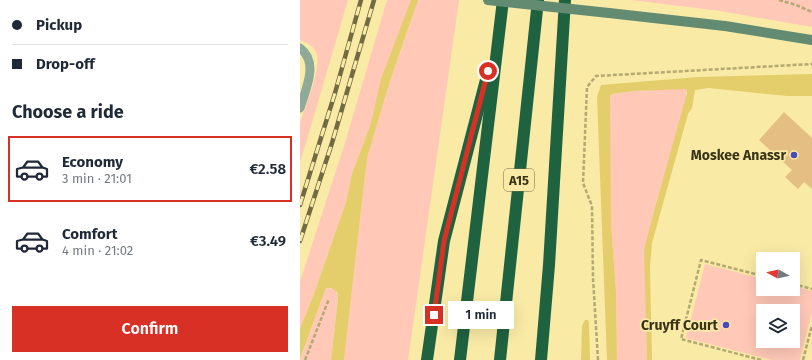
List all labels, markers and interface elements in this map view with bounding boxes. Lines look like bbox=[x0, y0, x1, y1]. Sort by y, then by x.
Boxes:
text: Pickup bbox=[36, 16, 82, 34]
text: Drop-off bbox=[36, 55, 95, 73]
route start bbox=[479, 62, 497, 80]
text: Choose a ride bbox=[12, 101, 124, 123]
place label: Moskee Anassr bbox=[691, 147, 786, 164]
marker: Moskee Anassr bbox=[789, 150, 799, 160]
icon: car bbox=[14, 151, 50, 187]
text: Economy bbox=[62, 153, 123, 171]
text: €2.58 bbox=[249, 160, 286, 178]
road number: A15 bbox=[504, 169, 534, 191]
text: 3 min · 21:01 bbox=[62, 171, 132, 186]
icon: car bbox=[14, 223, 50, 259]
text: Comfort bbox=[62, 225, 118, 243]
text: €3.49 bbox=[250, 232, 286, 250]
text: 4 min · 21:02 bbox=[62, 243, 133, 258]
north arrow bbox=[756, 252, 800, 296]
map controls bbox=[756, 252, 800, 348]
callout: 1 min bbox=[448, 301, 514, 329]
button: layers bbox=[756, 304, 800, 348]
button: Confirm bbox=[12, 306, 288, 352]
route end bbox=[425, 306, 443, 324]
text: 1 min bbox=[465, 307, 497, 322]
place label: Cruyff Court bbox=[641, 317, 719, 334]
marker: Cruyff Court bbox=[721, 320, 731, 330]

